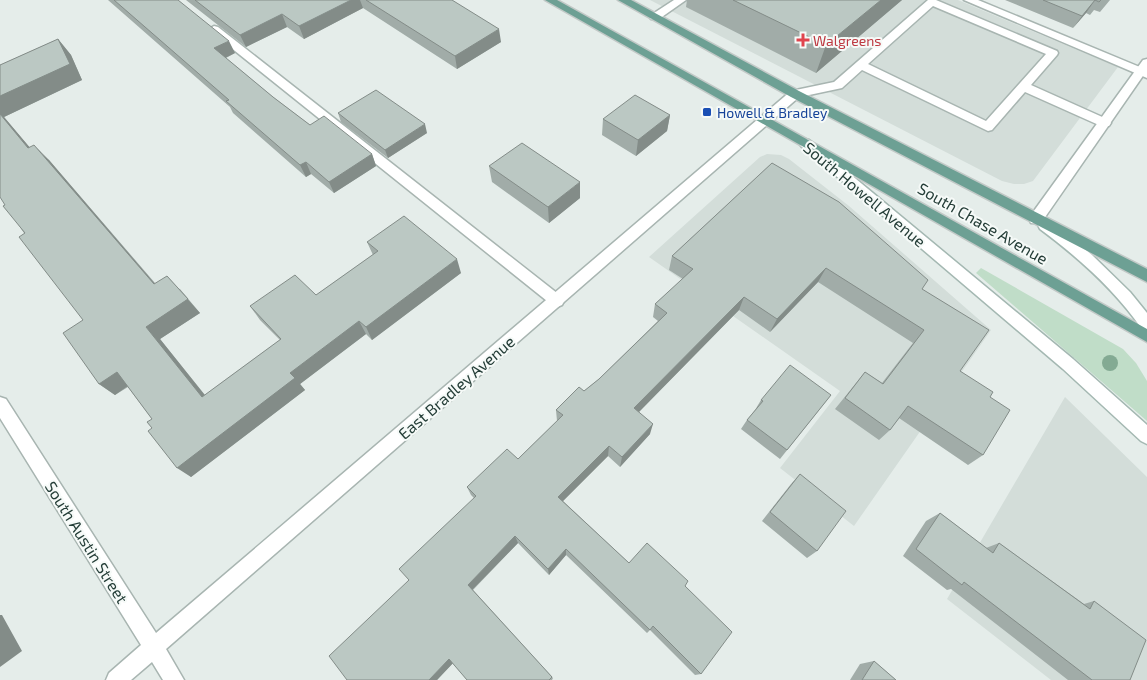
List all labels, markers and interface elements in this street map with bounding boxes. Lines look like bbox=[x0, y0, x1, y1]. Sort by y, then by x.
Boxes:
place label: Walgreens bbox=[813, 32, 881, 49]
marker: Walgreens bbox=[797, 34, 809, 46]
place label: Howell & Bradley bbox=[717, 104, 828, 121]
marker: Howell & Bradley bbox=[701, 106, 713, 118]
street label: South Howell Avenue bbox=[800, 137, 930, 251]
street label: South Chase Avenue bbox=[915, 178, 1051, 268]
street label: East Bradley Avenue bbox=[394, 331, 518, 443]
street label: South Austin Street bbox=[42, 477, 132, 607]

